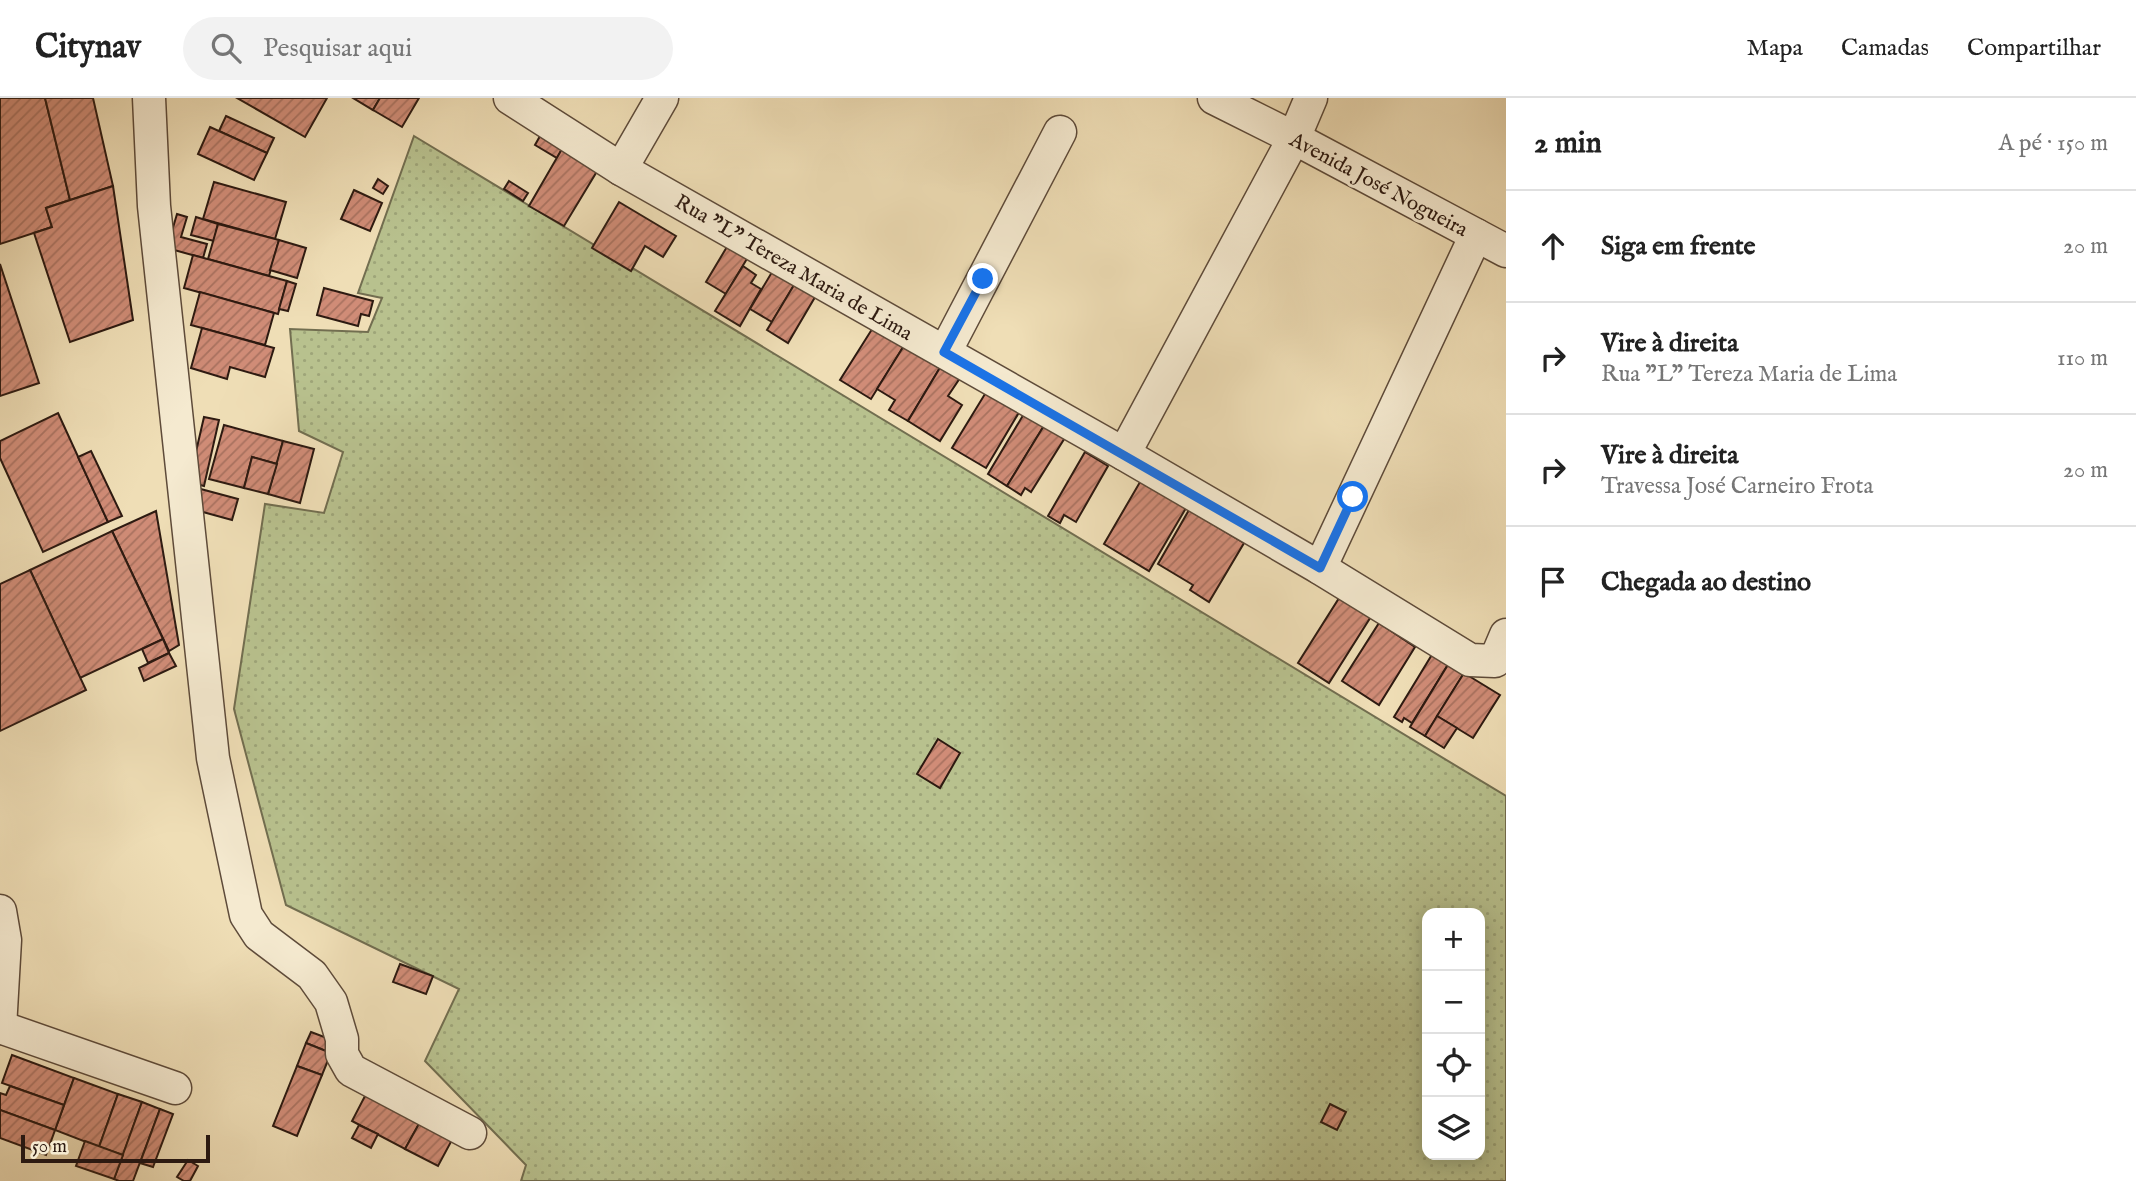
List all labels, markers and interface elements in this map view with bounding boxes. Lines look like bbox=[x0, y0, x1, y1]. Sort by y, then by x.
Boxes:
search box bbox=[183, 17, 673, 80]
text: Citynav bbox=[35, 27, 141, 69]
icon: search bbox=[207, 29, 245, 67]
text: Pesquisar aqui bbox=[263, 32, 412, 65]
text: Mapa bbox=[1747, 33, 1803, 64]
text: Camadas bbox=[1841, 33, 1929, 64]
text: Compartilhar bbox=[1967, 33, 2101, 64]
text: 2 min bbox=[1534, 125, 1602, 163]
street label: Avenida José Nogueira bbox=[1284, 126, 1473, 244]
text: A pé · 150 m bbox=[1998, 129, 2108, 158]
street label: Rua "L" Tereza Maria de Lima bbox=[669, 189, 918, 348]
icon: ahead bbox=[1534, 227, 1572, 265]
text: Siga em frente bbox=[1601, 230, 1756, 263]
text: 20 m bbox=[2063, 232, 2108, 261]
route end bbox=[967, 263, 998, 294]
text: Vire à direita bbox=[1601, 327, 1738, 360]
icon: right bbox=[1534, 339, 1572, 377]
text: 110 m bbox=[2057, 344, 2108, 373]
text: Rua "L" Tereza Maria de Lima bbox=[1601, 360, 1897, 389]
text: Vire à direita bbox=[1601, 439, 1738, 472]
icon: right bbox=[1534, 451, 1572, 489]
text: 20 m bbox=[2063, 456, 2108, 485]
text: Travessa José Carneiro Frota bbox=[1601, 472, 1873, 501]
route start bbox=[1337, 481, 1368, 512]
icon: arrive bbox=[1534, 563, 1572, 601]
text: Chegada ao destino bbox=[1601, 566, 1811, 599]
map controls bbox=[1422, 908, 1485, 1160]
button: + bbox=[1422, 908, 1485, 971]
button: − bbox=[1422, 971, 1485, 1034]
button: locate bbox=[1422, 1034, 1485, 1097]
button: layers bbox=[1422, 1097, 1485, 1160]
scale bar bbox=[21, 1132, 210, 1164]
text: 50 m bbox=[32, 1135, 67, 1159]

